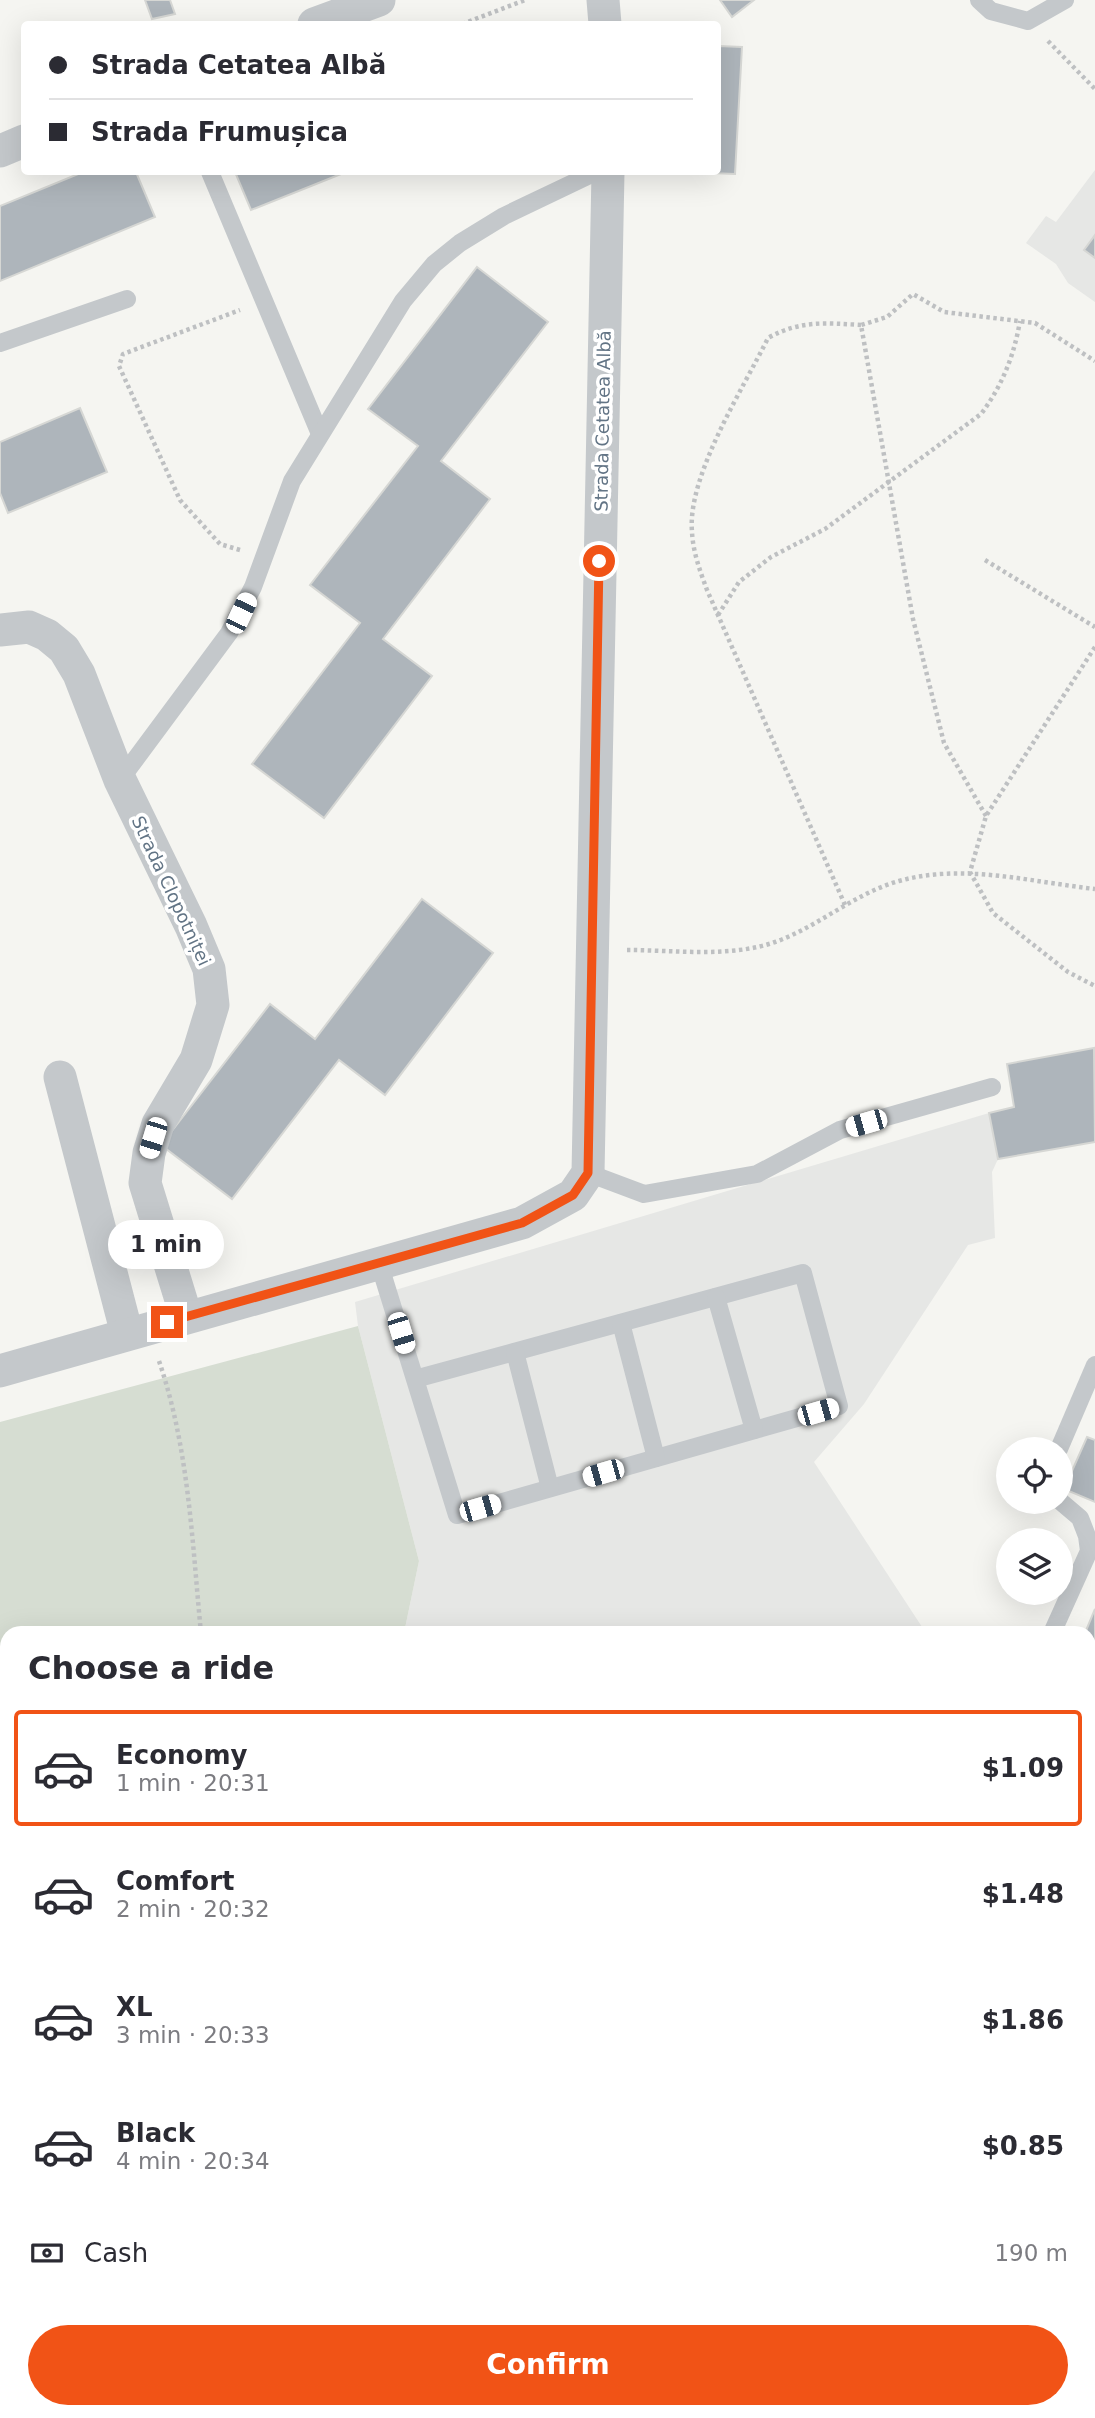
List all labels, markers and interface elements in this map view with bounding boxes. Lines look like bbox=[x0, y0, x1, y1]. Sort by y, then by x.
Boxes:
text: Strada Cetatea Albă bbox=[91, 50, 386, 80]
text: Strada Frumușica bbox=[91, 117, 348, 147]
street label: Strada Cetatea Albă bbox=[590, 330, 615, 512]
route start bbox=[583, 545, 615, 577]
car bbox=[223, 590, 260, 636]
street label: Strada Clopotniței bbox=[128, 813, 215, 969]
car bbox=[843, 1107, 890, 1139]
car bbox=[137, 1115, 170, 1161]
callout: 1 min bbox=[109, 1220, 225, 1270]
text: 1 min bbox=[130, 1231, 202, 1257]
route end bbox=[151, 1306, 183, 1338]
car bbox=[385, 1310, 418, 1356]
car bbox=[795, 1396, 842, 1428]
map controls bbox=[996, 1437, 1073, 1605]
button: locate bbox=[996, 1437, 1073, 1514]
car bbox=[580, 1457, 627, 1489]
car bbox=[457, 1492, 504, 1524]
button: layers bbox=[996, 1528, 1073, 1605]
text: Choose a ride bbox=[28, 1649, 274, 1687]
icon: car bbox=[32, 1737, 95, 1800]
text: Economy bbox=[116, 1740, 247, 1770]
text: $1.09 bbox=[982, 1753, 1064, 1783]
text: 1 min · 20:31 bbox=[116, 1770, 270, 1796]
icon: car bbox=[32, 1863, 95, 1926]
text: Comfort bbox=[116, 1866, 234, 1896]
text: $1.48 bbox=[982, 1879, 1064, 1909]
text: 2 min · 20:32 bbox=[116, 1896, 270, 1922]
icon: car bbox=[32, 1989, 95, 2052]
text: XL bbox=[116, 1992, 153, 2022]
text: $1.86 bbox=[982, 2005, 1064, 2035]
text: 3 min · 20:33 bbox=[116, 2022, 270, 2048]
icon: car bbox=[32, 2115, 95, 2178]
text: Black bbox=[116, 2118, 195, 2148]
text: $0.85 bbox=[982, 2131, 1064, 2161]
text: 4 min · 20:34 bbox=[116, 2148, 270, 2174]
icon: cash bbox=[28, 2234, 66, 2272]
text: Cash bbox=[84, 2238, 148, 2268]
text: 190 m bbox=[994, 2240, 1068, 2266]
button: Confirm bbox=[28, 2325, 1068, 2405]

